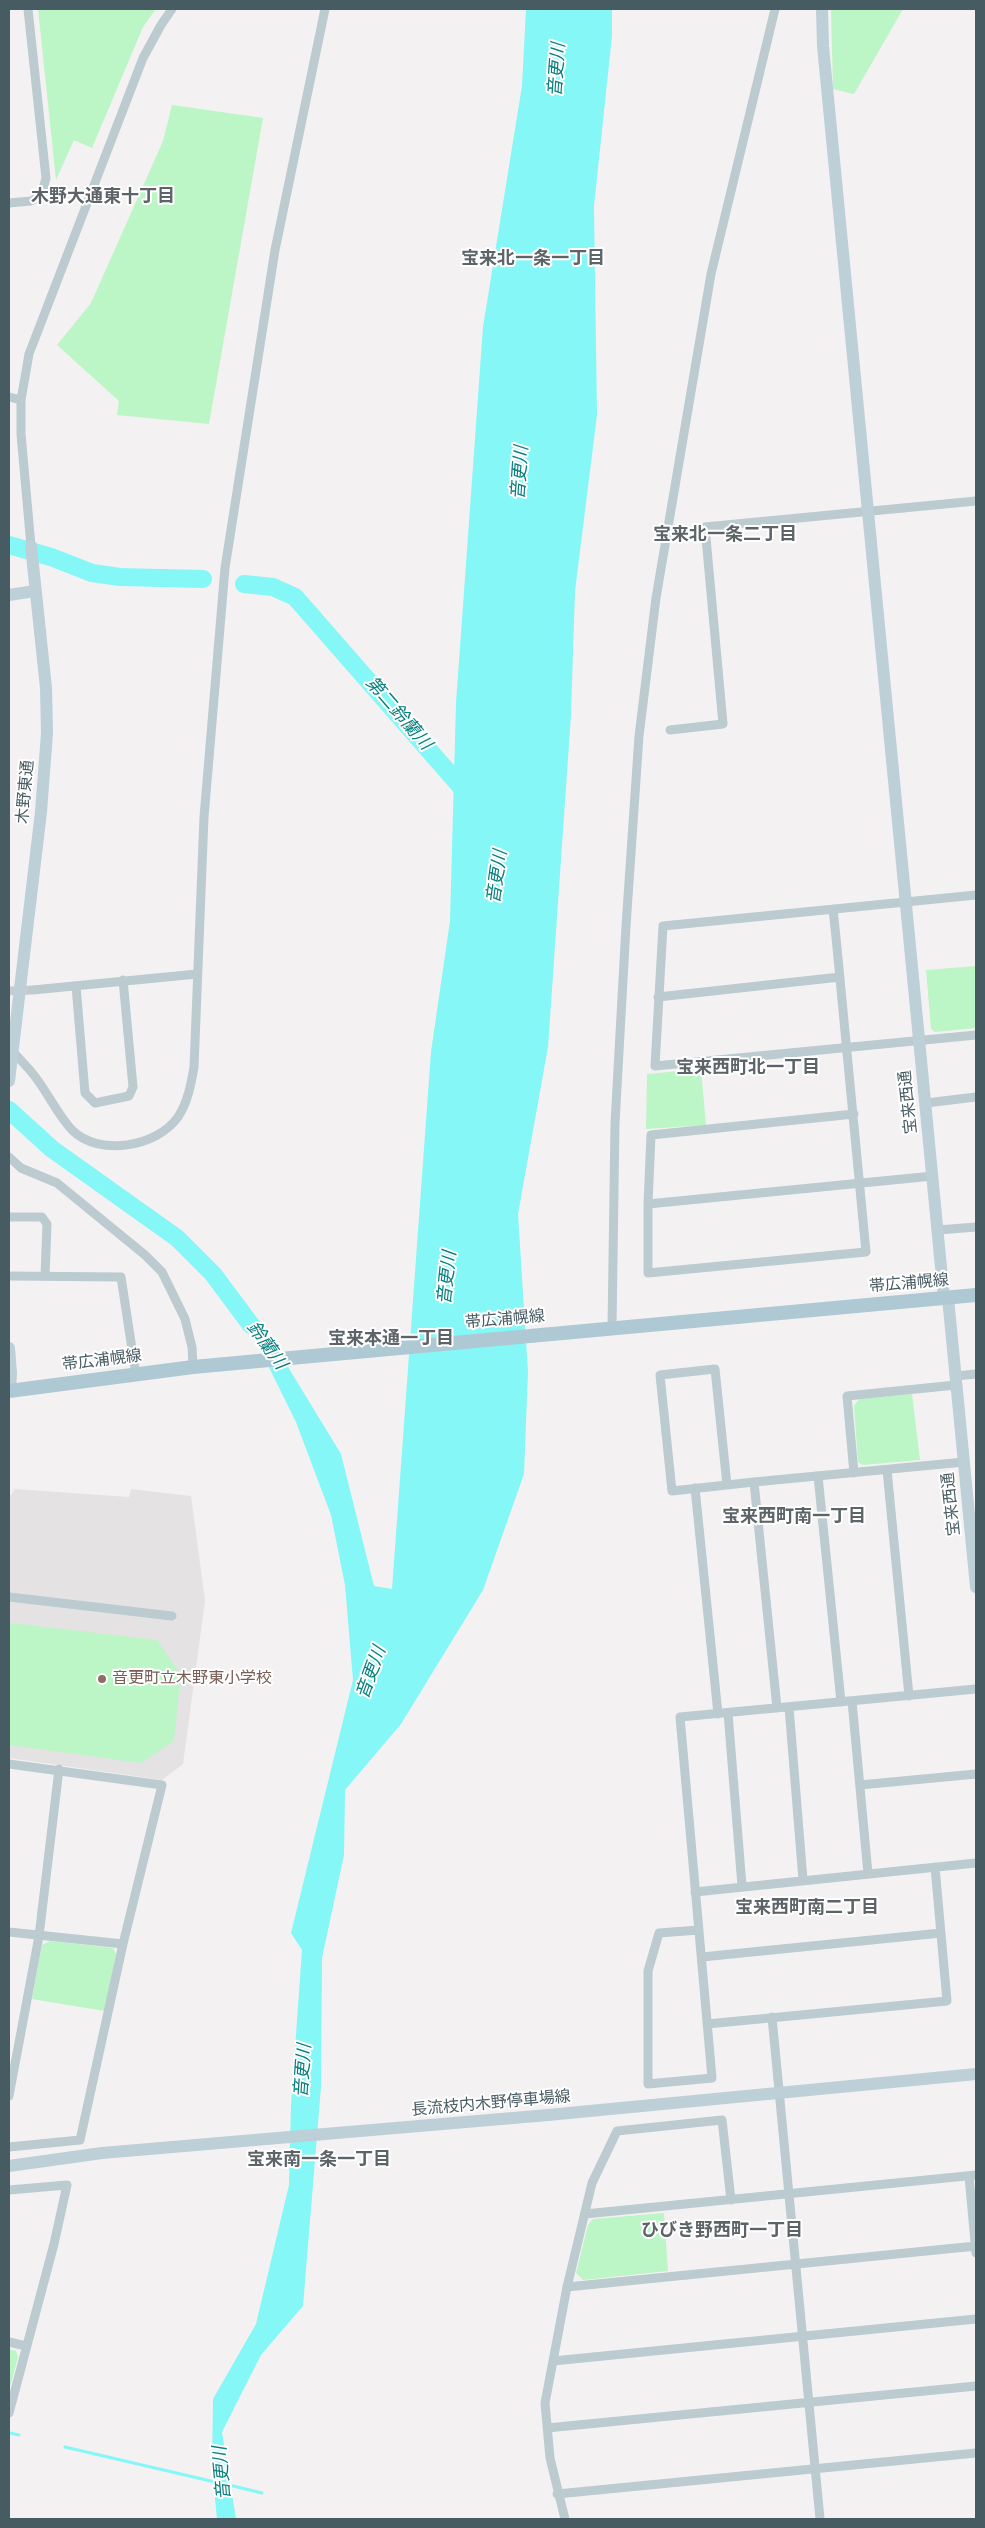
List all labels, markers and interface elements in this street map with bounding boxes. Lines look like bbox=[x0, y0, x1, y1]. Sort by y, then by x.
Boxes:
water label: 音更川 bbox=[545, 42, 571, 98]
district label: 木野大通東十丁目 bbox=[31, 186, 175, 208]
district label: 宝来北一条一丁目 bbox=[461, 248, 605, 270]
water label: 音更川 bbox=[508, 445, 534, 501]
district label: 宝来北一条二丁目 bbox=[653, 524, 797, 546]
water label: 第二鈴蘭川 bbox=[360, 673, 436, 755]
street label: 木野東通 bbox=[14, 759, 38, 825]
water label: 音更川 bbox=[484, 849, 512, 905]
district label: 宝来西町北一丁目 bbox=[676, 1057, 820, 1079]
street label: 宝来西通 bbox=[896, 1069, 922, 1135]
water label: 音更川 bbox=[434, 1250, 462, 1306]
street label: 帯広浦幌線 bbox=[868, 1271, 950, 1297]
street label: 帯広浦幌線 bbox=[464, 1307, 546, 1333]
water label: 鈴蘭川 bbox=[241, 1318, 291, 1374]
district label: 宝来本通一丁目 bbox=[328, 1328, 454, 1350]
street label: 帯広浦幌線 bbox=[61, 1347, 143, 1375]
street label: 宝来西通 bbox=[939, 1471, 965, 1537]
district label: 宝来西町南一丁目 bbox=[722, 1506, 866, 1528]
water label: 音更川 bbox=[353, 1644, 391, 1702]
place label: 音更町立木野東小学校 bbox=[112, 1669, 272, 1689]
marker: 音更町立木野東小学校 bbox=[96, 1673, 108, 1685]
district label: 宝来西町南二丁目 bbox=[735, 1897, 879, 1919]
water label: 音更川 bbox=[291, 2043, 317, 2099]
street label: 長流枝内木野停車場線 bbox=[410, 2087, 572, 2121]
district label: 宝来南一条一丁目 bbox=[247, 2149, 391, 2171]
district label: ひびき野西町一丁目 bbox=[641, 2220, 803, 2242]
water label: 音更川 bbox=[210, 2445, 236, 2501]

